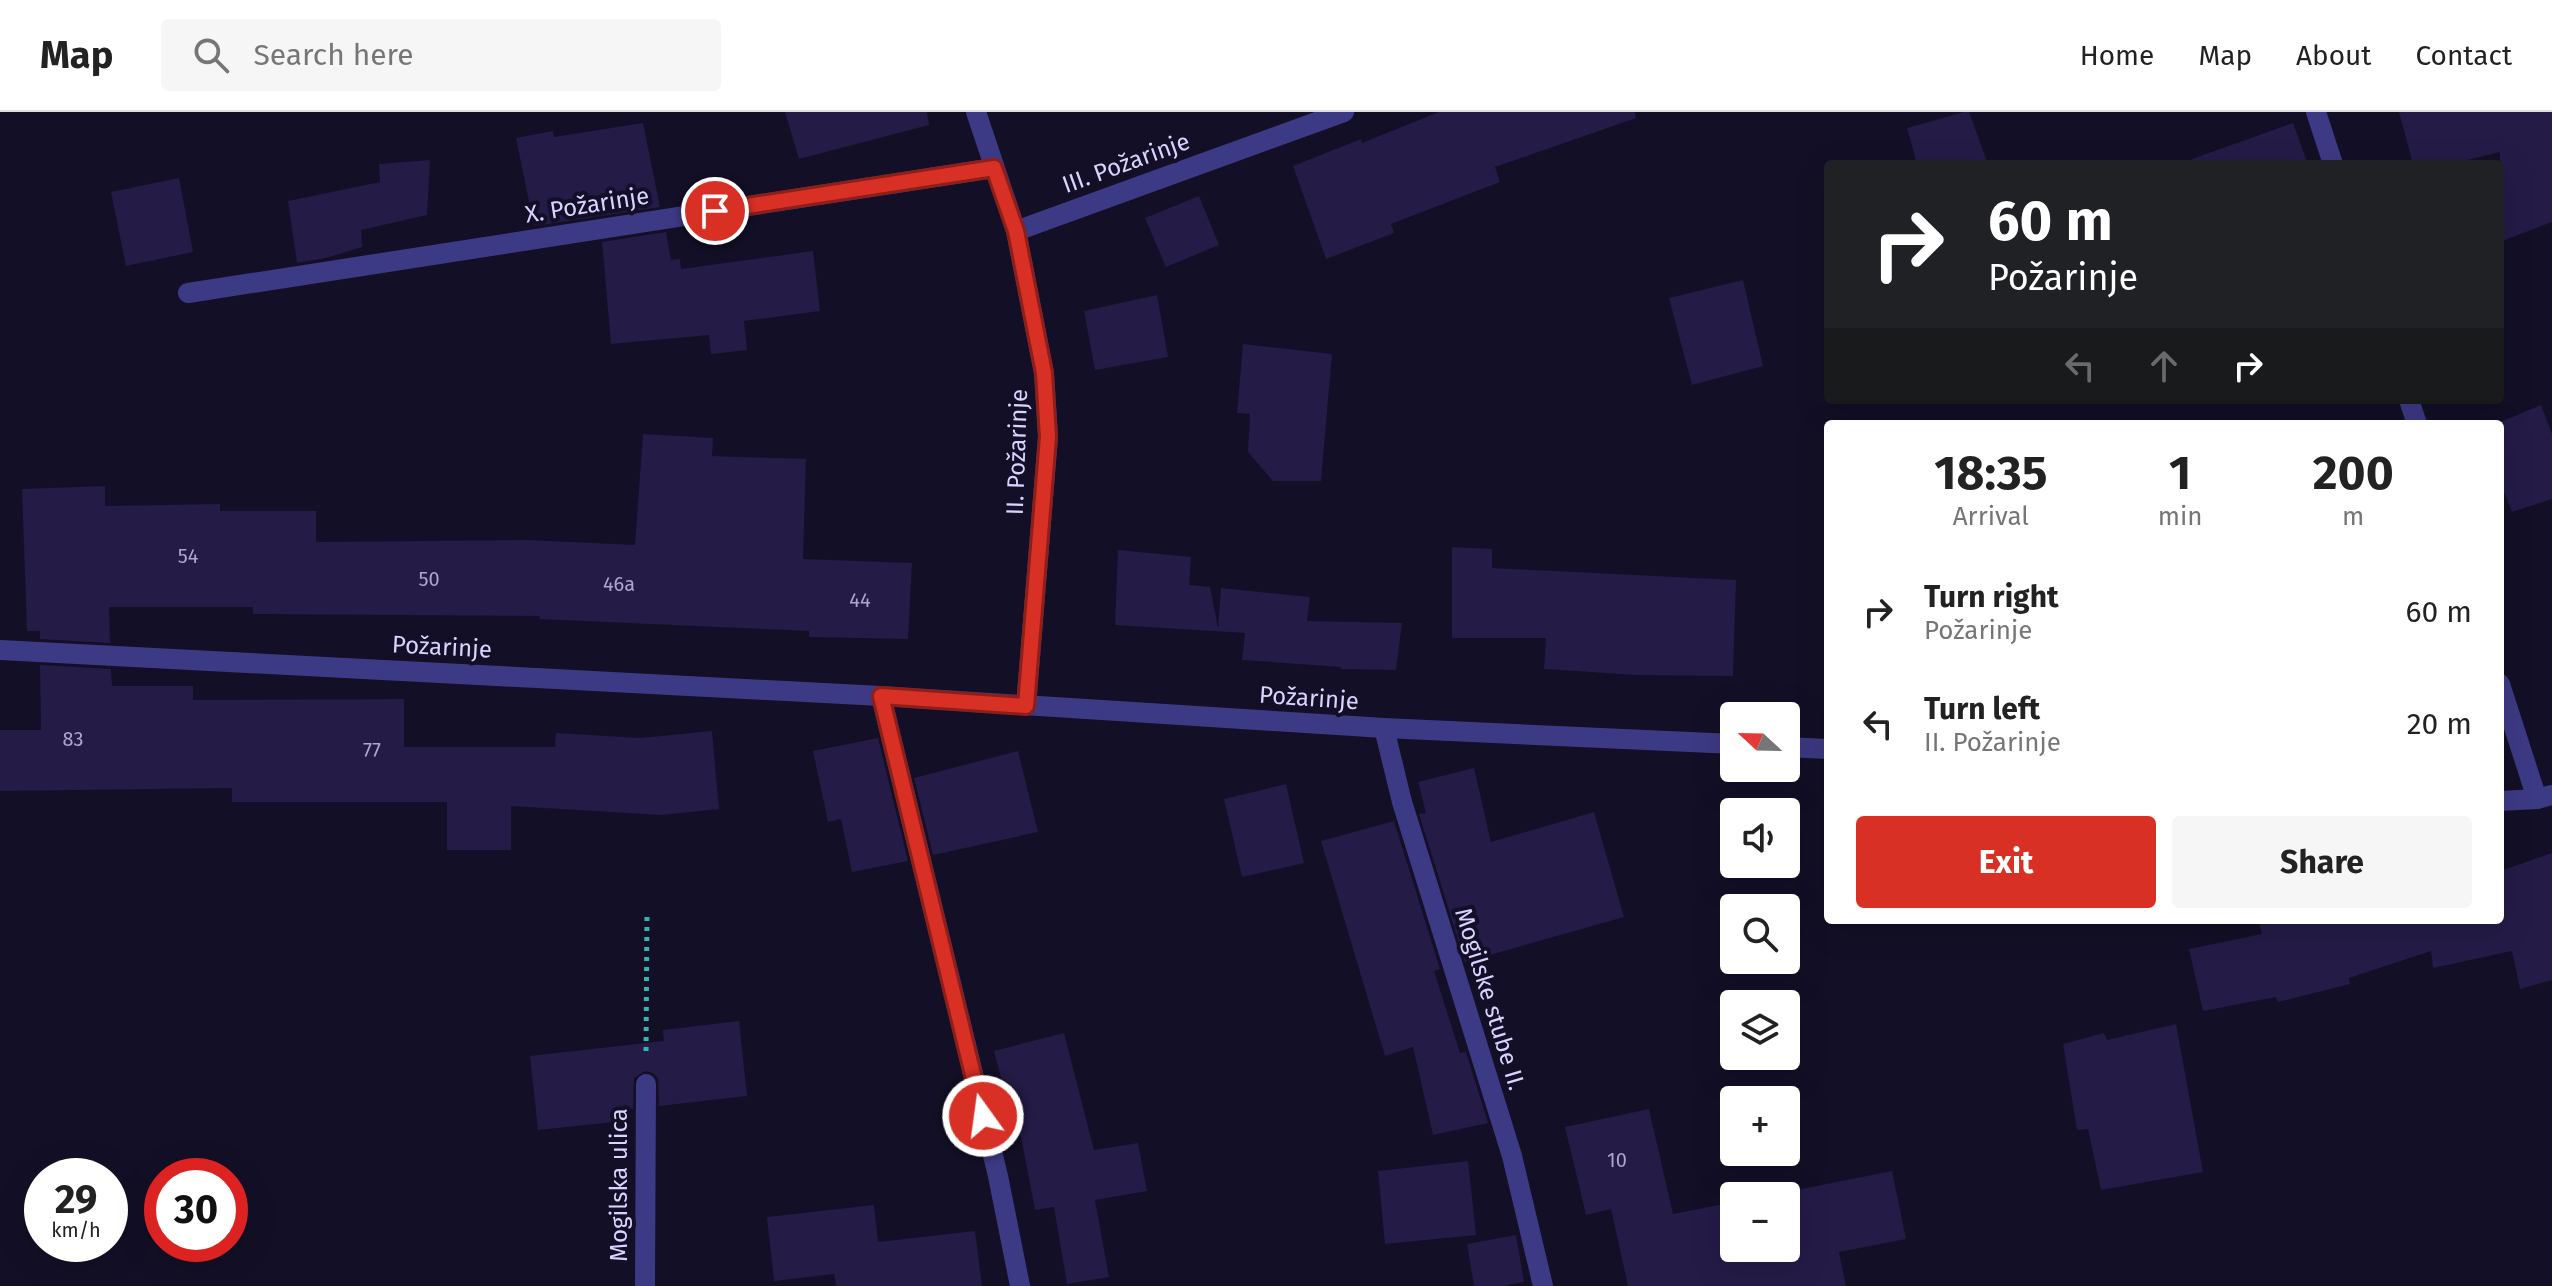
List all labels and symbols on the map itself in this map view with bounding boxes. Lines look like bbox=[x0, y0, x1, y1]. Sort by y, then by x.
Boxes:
street label: III. Požarinje bbox=[1058, 127, 1194, 199]
pin bbox=[681, 177, 749, 245]
street label: X. Požarinje bbox=[523, 181, 651, 229]
street label: II. Požarinje bbox=[1001, 388, 1033, 516]
house number: 54 bbox=[178, 544, 199, 568]
house number: 50 bbox=[418, 567, 440, 591]
house number: 46a bbox=[603, 572, 635, 596]
house number: 44 bbox=[849, 588, 871, 612]
street label: Požarinje bbox=[391, 630, 493, 664]
street label: Požarinje bbox=[1258, 681, 1360, 715]
north arrow bbox=[1720, 702, 1800, 782]
house number: 83 bbox=[63, 727, 84, 751]
house number: 77 bbox=[363, 738, 381, 762]
street label: Mogilske stube II. bbox=[1449, 904, 1531, 1094]
position arrow bbox=[941, 1074, 1025, 1158]
street label: Mogilska ulica bbox=[605, 1108, 633, 1262]
house number: 10 bbox=[1607, 1148, 1627, 1172]
speed limit sign: 30 bbox=[144, 1158, 248, 1262]

